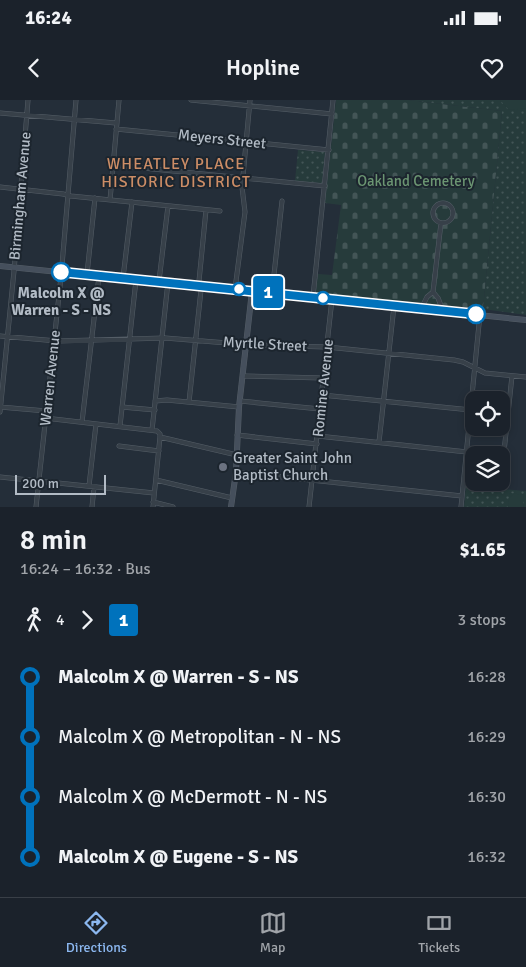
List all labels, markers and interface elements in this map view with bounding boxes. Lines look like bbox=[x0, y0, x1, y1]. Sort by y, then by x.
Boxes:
text: 16:24 bbox=[25, 6, 72, 30]
icon: back bbox=[20, 54, 48, 82]
text: Hopline bbox=[226, 54, 300, 81]
icon: heart bbox=[478, 54, 506, 82]
street label: Meyers Street bbox=[177, 125, 267, 153]
street label: Birmingham Avenue bbox=[5, 131, 35, 261]
district label: WHEATLEY PLACE HISTORIC DISTRICT bbox=[101, 154, 251, 192]
park label: Oakland Cemetery bbox=[357, 172, 475, 190]
marker: Malcolm X @ Warren - S - NS bbox=[51, 262, 71, 282]
line badge: 1 bbox=[252, 276, 284, 308]
text: 1 bbox=[263, 281, 273, 303]
unlabelled marker bbox=[232, 282, 246, 296]
place label: Malcolm X @ Warren - S - NS bbox=[11, 284, 111, 319]
unlabelled marker bbox=[316, 291, 330, 305]
unlabelled marker bbox=[466, 304, 486, 324]
street label: Warren Avenue bbox=[36, 329, 64, 427]
street label: Myrtle Street bbox=[222, 333, 308, 355]
street label: Romine Avenue bbox=[309, 338, 337, 438]
map controls bbox=[465, 391, 510, 491]
button: locate bbox=[465, 391, 510, 436]
button: layers bbox=[465, 446, 510, 491]
place label: Greater Saint John Baptist Church bbox=[233, 449, 352, 484]
marker: Greater Saint John Baptist Church bbox=[217, 461, 229, 473]
scale bar bbox=[15, 472, 106, 495]
text: 200 m bbox=[22, 475, 59, 492]
text: 8 min bbox=[20, 523, 87, 557]
text: $1.65 bbox=[460, 538, 506, 562]
text: 16:24 – 16:32 · Bus bbox=[20, 559, 151, 579]
icon: walk bbox=[20, 606, 48, 634]
icon: forward bbox=[73, 606, 101, 634]
text: 1 bbox=[119, 609, 128, 631]
text: 4 bbox=[56, 610, 65, 630]
text: 3 stops bbox=[458, 610, 506, 630]
text: Malcolm X @ Warren - S - NS bbox=[58, 665, 299, 689]
text: 16:28 bbox=[467, 667, 506, 687]
text: Malcolm X @ Metropolitan - N - NS bbox=[58, 725, 341, 749]
text: 16:29 bbox=[467, 727, 506, 747]
text: Malcolm X @ McDermott - N - NS bbox=[58, 785, 327, 809]
text: 16:30 bbox=[467, 787, 506, 807]
text: Malcolm X @ Eugene - S - NS bbox=[58, 845, 298, 869]
text: 16:32 bbox=[467, 847, 506, 867]
tab: Directions bbox=[66, 909, 127, 956]
tab: Map bbox=[259, 909, 287, 956]
tab: Tickets bbox=[418, 909, 460, 956]

